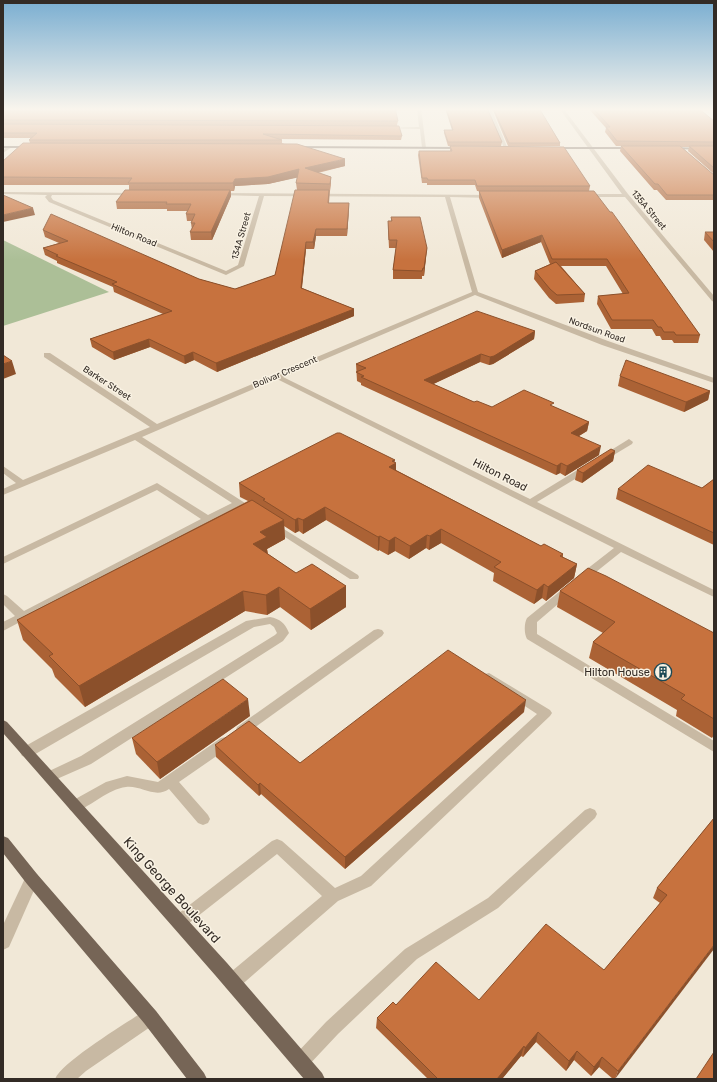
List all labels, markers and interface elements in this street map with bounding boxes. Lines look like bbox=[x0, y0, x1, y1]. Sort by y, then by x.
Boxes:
street label: 135A Street bbox=[630, 188, 669, 232]
street label: 134A Street bbox=[229, 211, 253, 261]
street label: Hilton Road bbox=[110, 221, 158, 249]
street label: Nordsun Road bbox=[568, 315, 626, 345]
street label: Bolivar Crescent bbox=[251, 354, 319, 390]
street label: Barker Street bbox=[81, 364, 133, 403]
street label: Hilton Road bbox=[471, 456, 529, 494]
building icon: Hilton House bbox=[653, 662, 673, 682]
place label: Hilton House bbox=[584, 666, 650, 679]
street label: King George Boulevard bbox=[120, 834, 223, 947]

